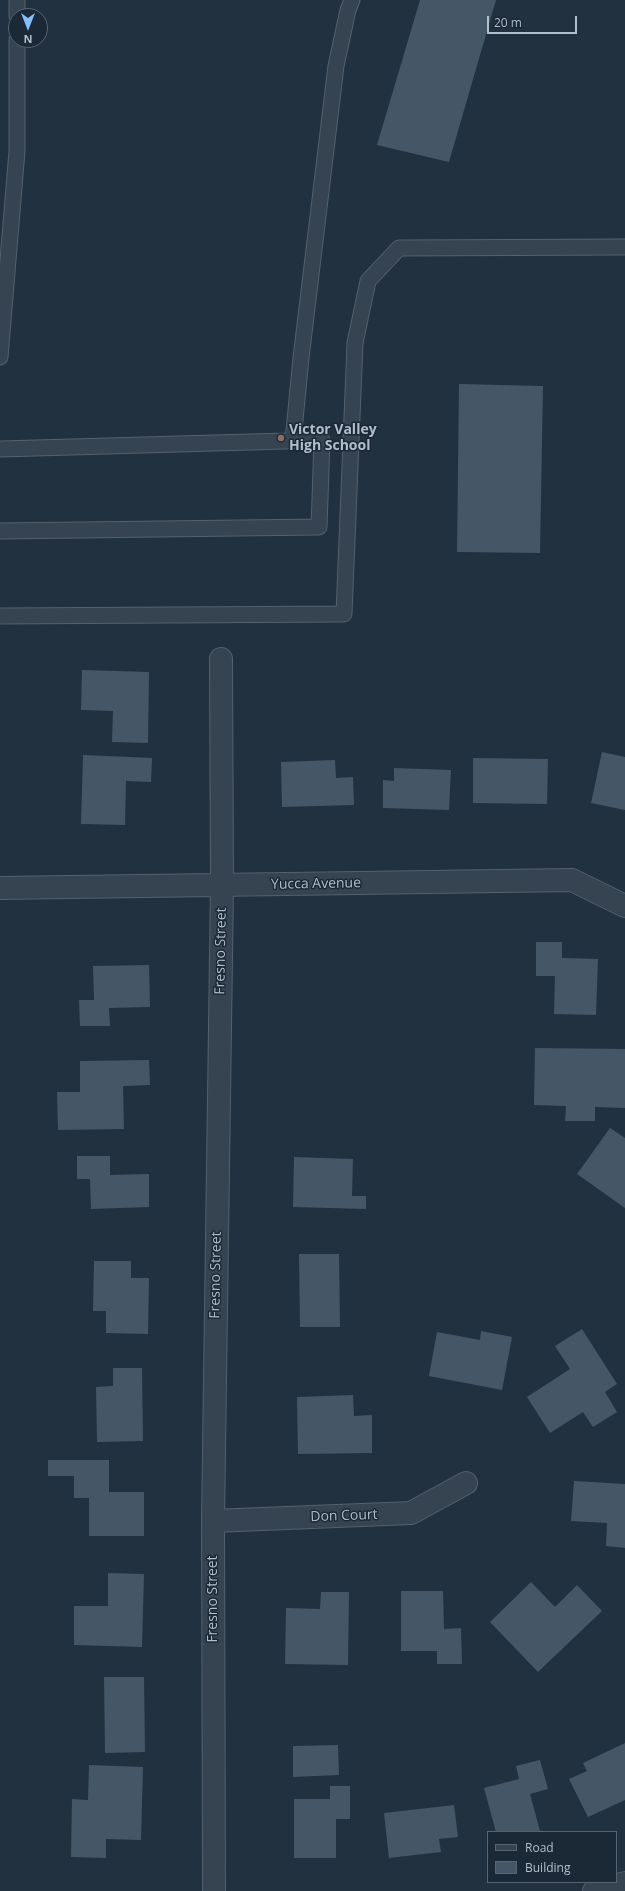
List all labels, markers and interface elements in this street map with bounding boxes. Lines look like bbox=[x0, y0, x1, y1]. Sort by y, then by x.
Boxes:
north arrow bbox=[8, 8, 48, 48]
scale bar bbox=[489, 8, 579, 34]
text: 20 m bbox=[494, 14, 522, 31]
text: N bbox=[24, 32, 32, 47]
place label: Victor Valley High School bbox=[289, 422, 377, 454]
marker: Victor Valley High School bbox=[276, 433, 286, 443]
street label: Yucca Avenue bbox=[271, 875, 361, 893]
street label: Fresno Street bbox=[212, 907, 230, 995]
street label: Fresno Street bbox=[207, 1231, 225, 1319]
street label: Don Court bbox=[310, 1506, 378, 1526]
street label: Fresno Street bbox=[205, 1555, 221, 1643]
legend bbox=[487, 1831, 617, 1883]
text: Road bbox=[525, 1839, 554, 1856]
text: Building bbox=[525, 1859, 570, 1876]

